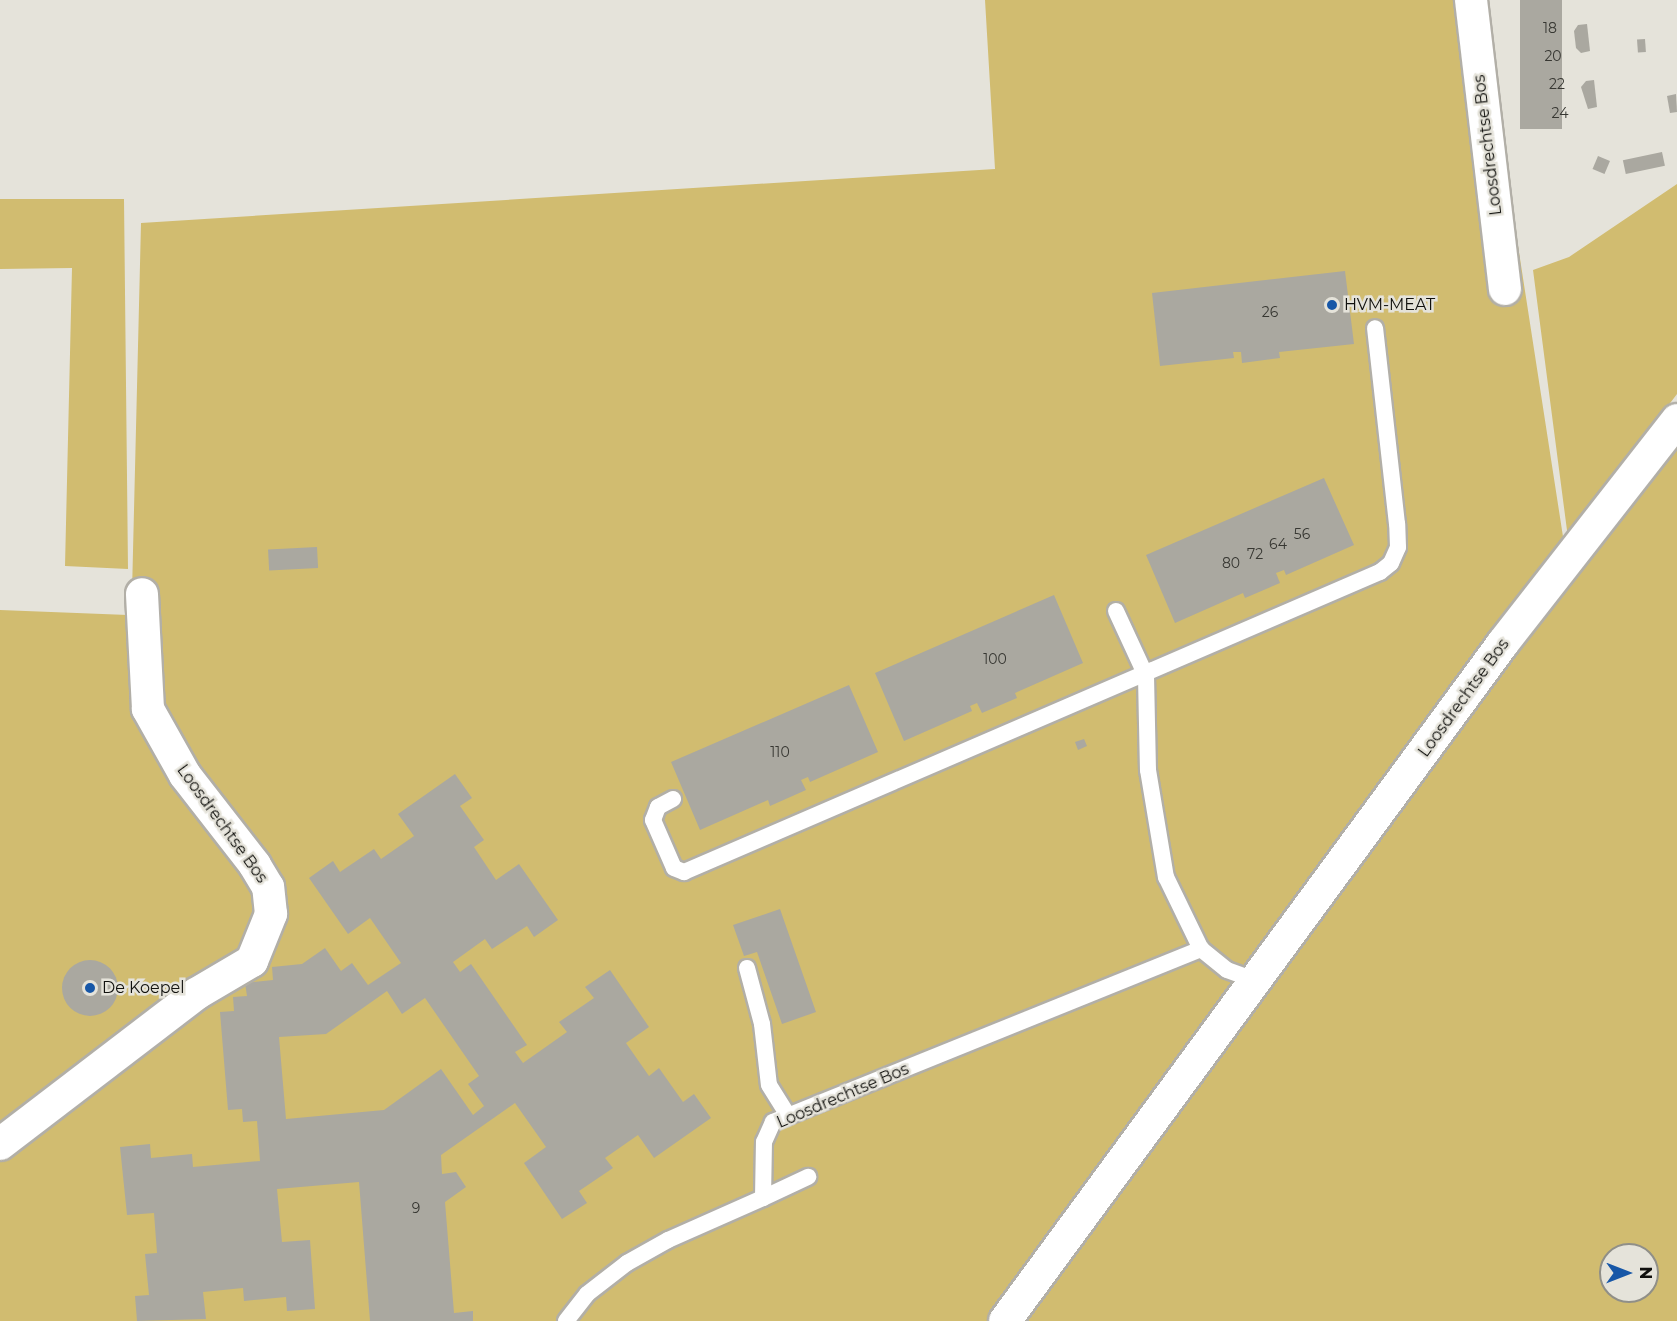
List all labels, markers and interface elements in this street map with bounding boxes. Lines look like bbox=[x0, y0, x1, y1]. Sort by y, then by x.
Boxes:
house number: 18 bbox=[1543, 20, 1557, 36]
house number: 20 bbox=[1544, 48, 1562, 64]
street label: Loosdrechtse Bos bbox=[1470, 74, 1506, 216]
house number: 22 bbox=[1549, 76, 1565, 92]
house number: 24 bbox=[1552, 105, 1568, 121]
place label: HVM-MEAT bbox=[1344, 295, 1435, 315]
marker: HVM-MEAT bbox=[1325, 298, 1339, 312]
house number: 26 bbox=[1262, 304, 1278, 320]
house number: 56 bbox=[1294, 526, 1310, 542]
house number: 64 bbox=[1269, 536, 1287, 552]
house number: 72 bbox=[1247, 546, 1263, 562]
house number: 80 bbox=[1222, 555, 1240, 571]
street label: Loosdrechtse Bos bbox=[1415, 635, 1513, 761]
house number: 100 bbox=[983, 651, 1007, 667]
house number: 110 bbox=[770, 744, 790, 760]
street label: Loosdrechtse Bos bbox=[173, 761, 271, 887]
place label: De Koepel bbox=[102, 978, 185, 998]
marker: De Koepel bbox=[83, 981, 97, 995]
street label: Loosdrechtse Bos bbox=[774, 1059, 912, 1133]
house number: 9 bbox=[412, 1200, 420, 1216]
north arrow bbox=[1599, 1243, 1659, 1303]
text: N bbox=[1636, 1267, 1655, 1279]

